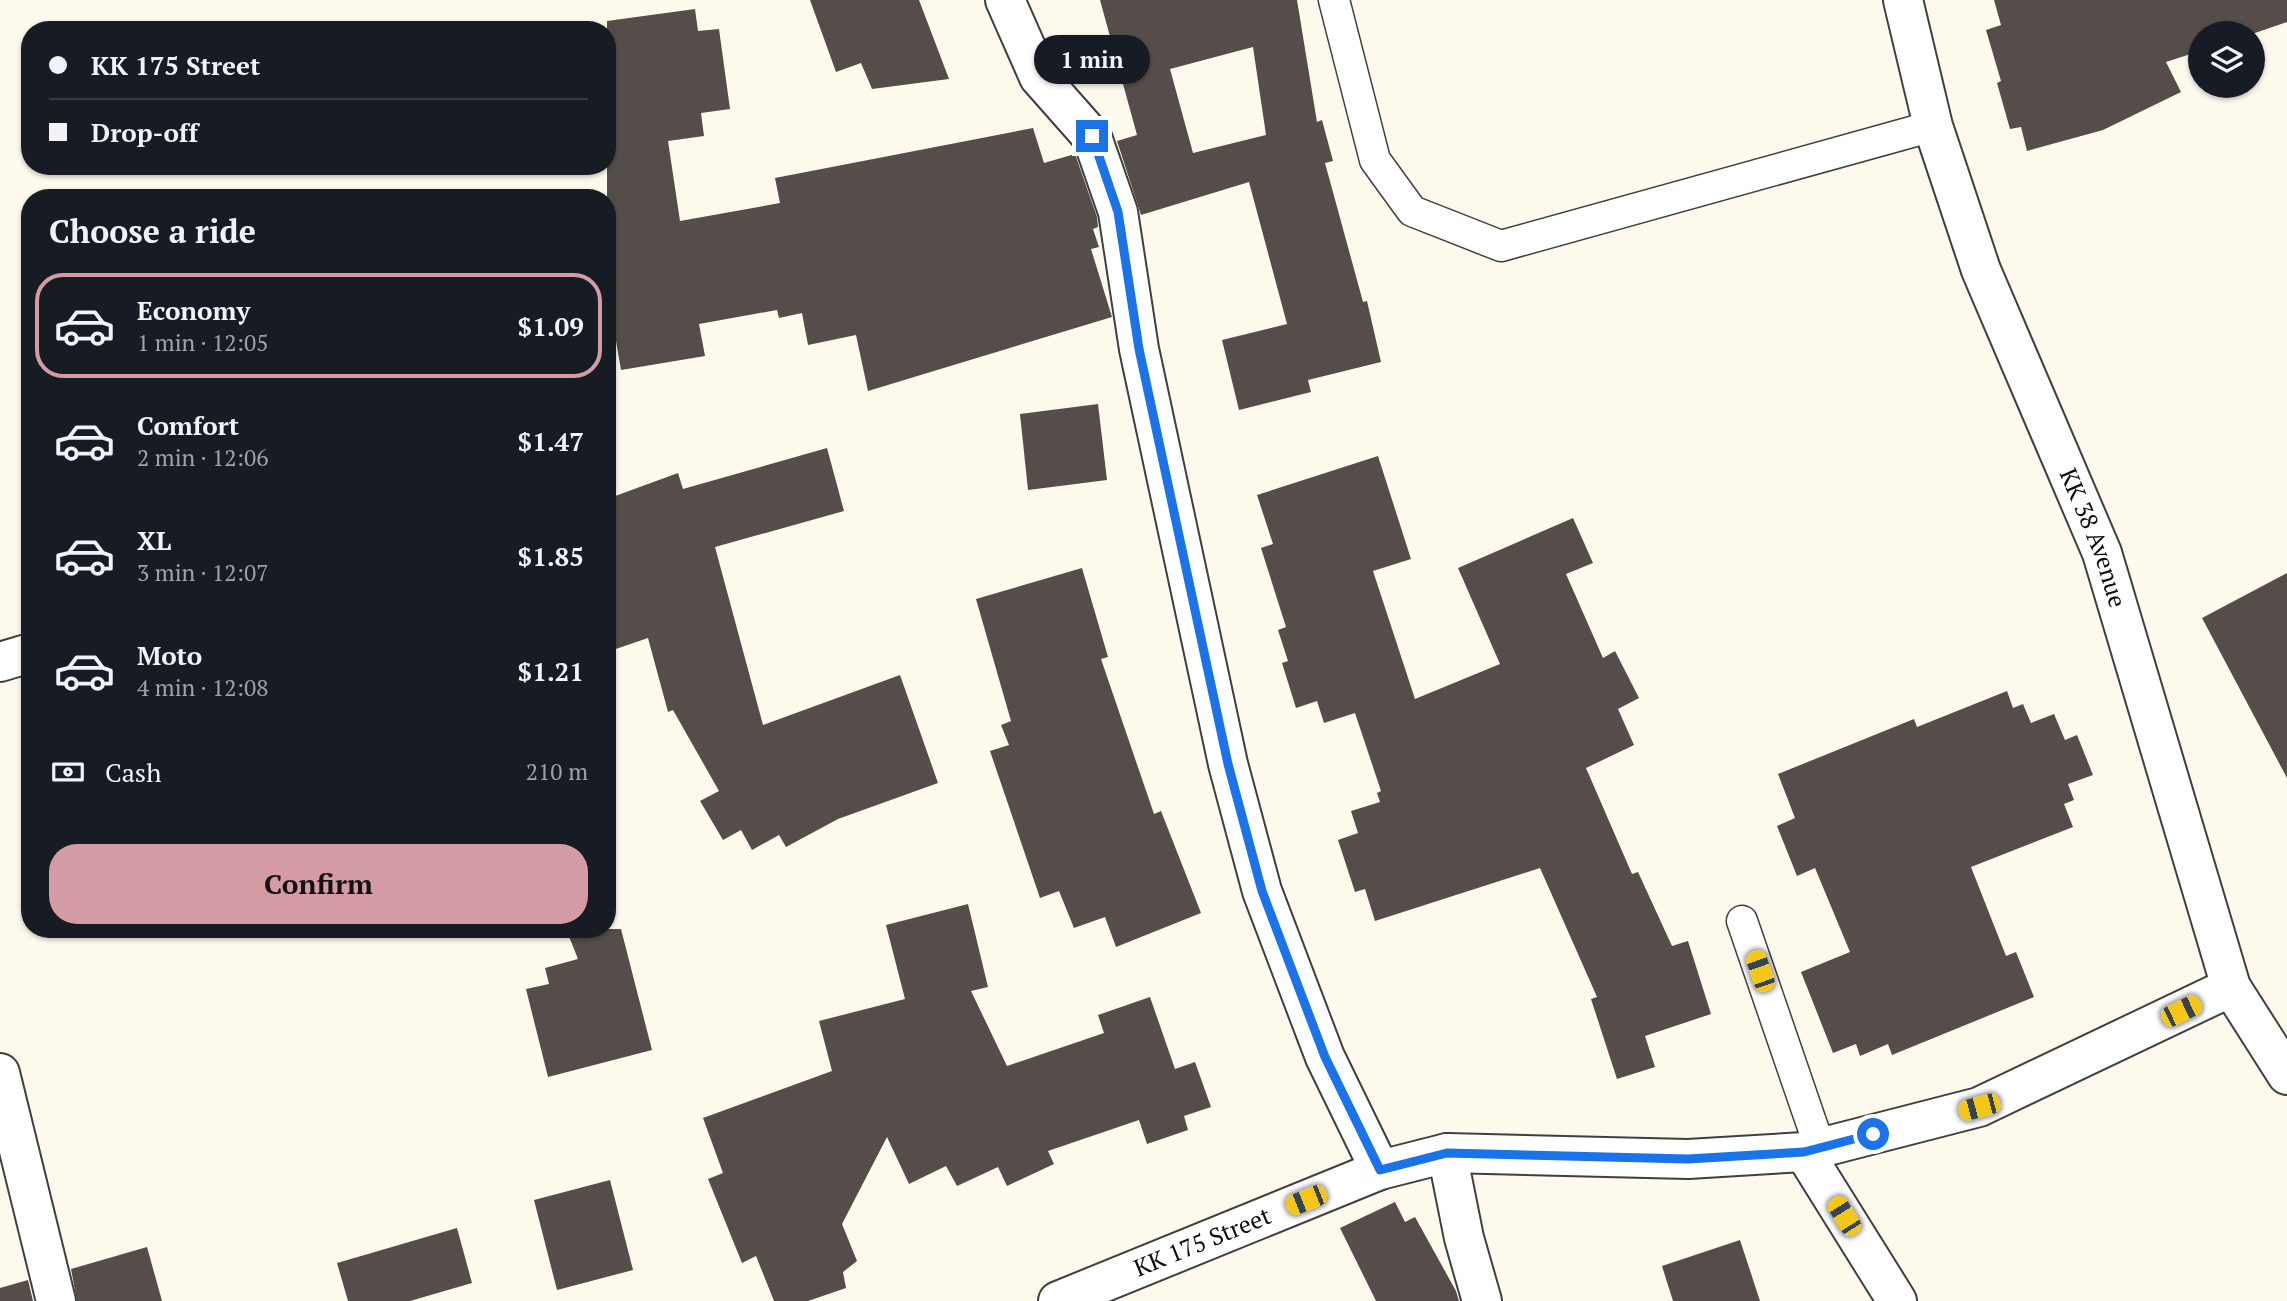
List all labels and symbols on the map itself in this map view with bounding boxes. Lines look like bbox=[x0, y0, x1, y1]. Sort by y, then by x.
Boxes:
callout: 1 min bbox=[1034, 34, 1150, 83]
route end bbox=[1076, 120, 1108, 152]
street label: KK 38 Avenue bbox=[2053, 463, 2134, 611]
car bbox=[1744, 948, 1777, 994]
car bbox=[2158, 992, 2205, 1030]
car bbox=[1956, 1091, 2003, 1123]
route start bbox=[1857, 1118, 1889, 1150]
car bbox=[1283, 1182, 1330, 1218]
car bbox=[1824, 1193, 1865, 1239]
street label: KK 175 Street bbox=[1129, 1199, 1275, 1283]

